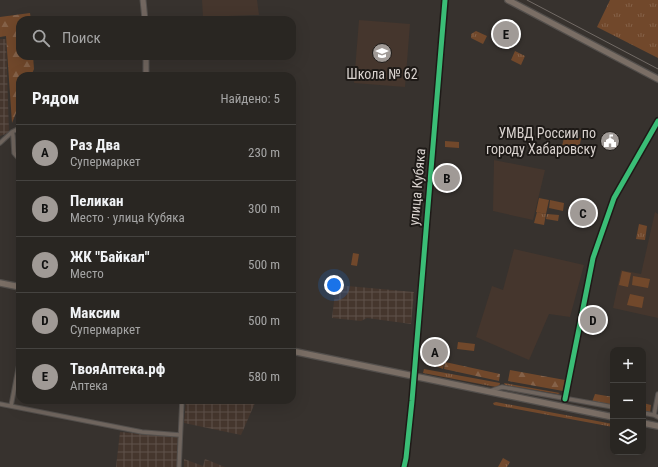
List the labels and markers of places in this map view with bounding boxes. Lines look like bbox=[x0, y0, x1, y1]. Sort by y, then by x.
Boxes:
pin: E bbox=[493, 19, 519, 49]
school or university icon: Школа № 62 bbox=[371, 42, 393, 64]
place label: Школа № 62 bbox=[346, 66, 418, 82]
place label: УМВД России по городу Хабаровску bbox=[486, 125, 596, 157]
public building icon: УМВД России по городу Хабаровску bbox=[599, 130, 621, 152]
pin: B bbox=[434, 163, 460, 193]
pin: C bbox=[570, 198, 596, 228]
pin: D bbox=[580, 305, 606, 335]
pin: A bbox=[422, 337, 448, 367]

